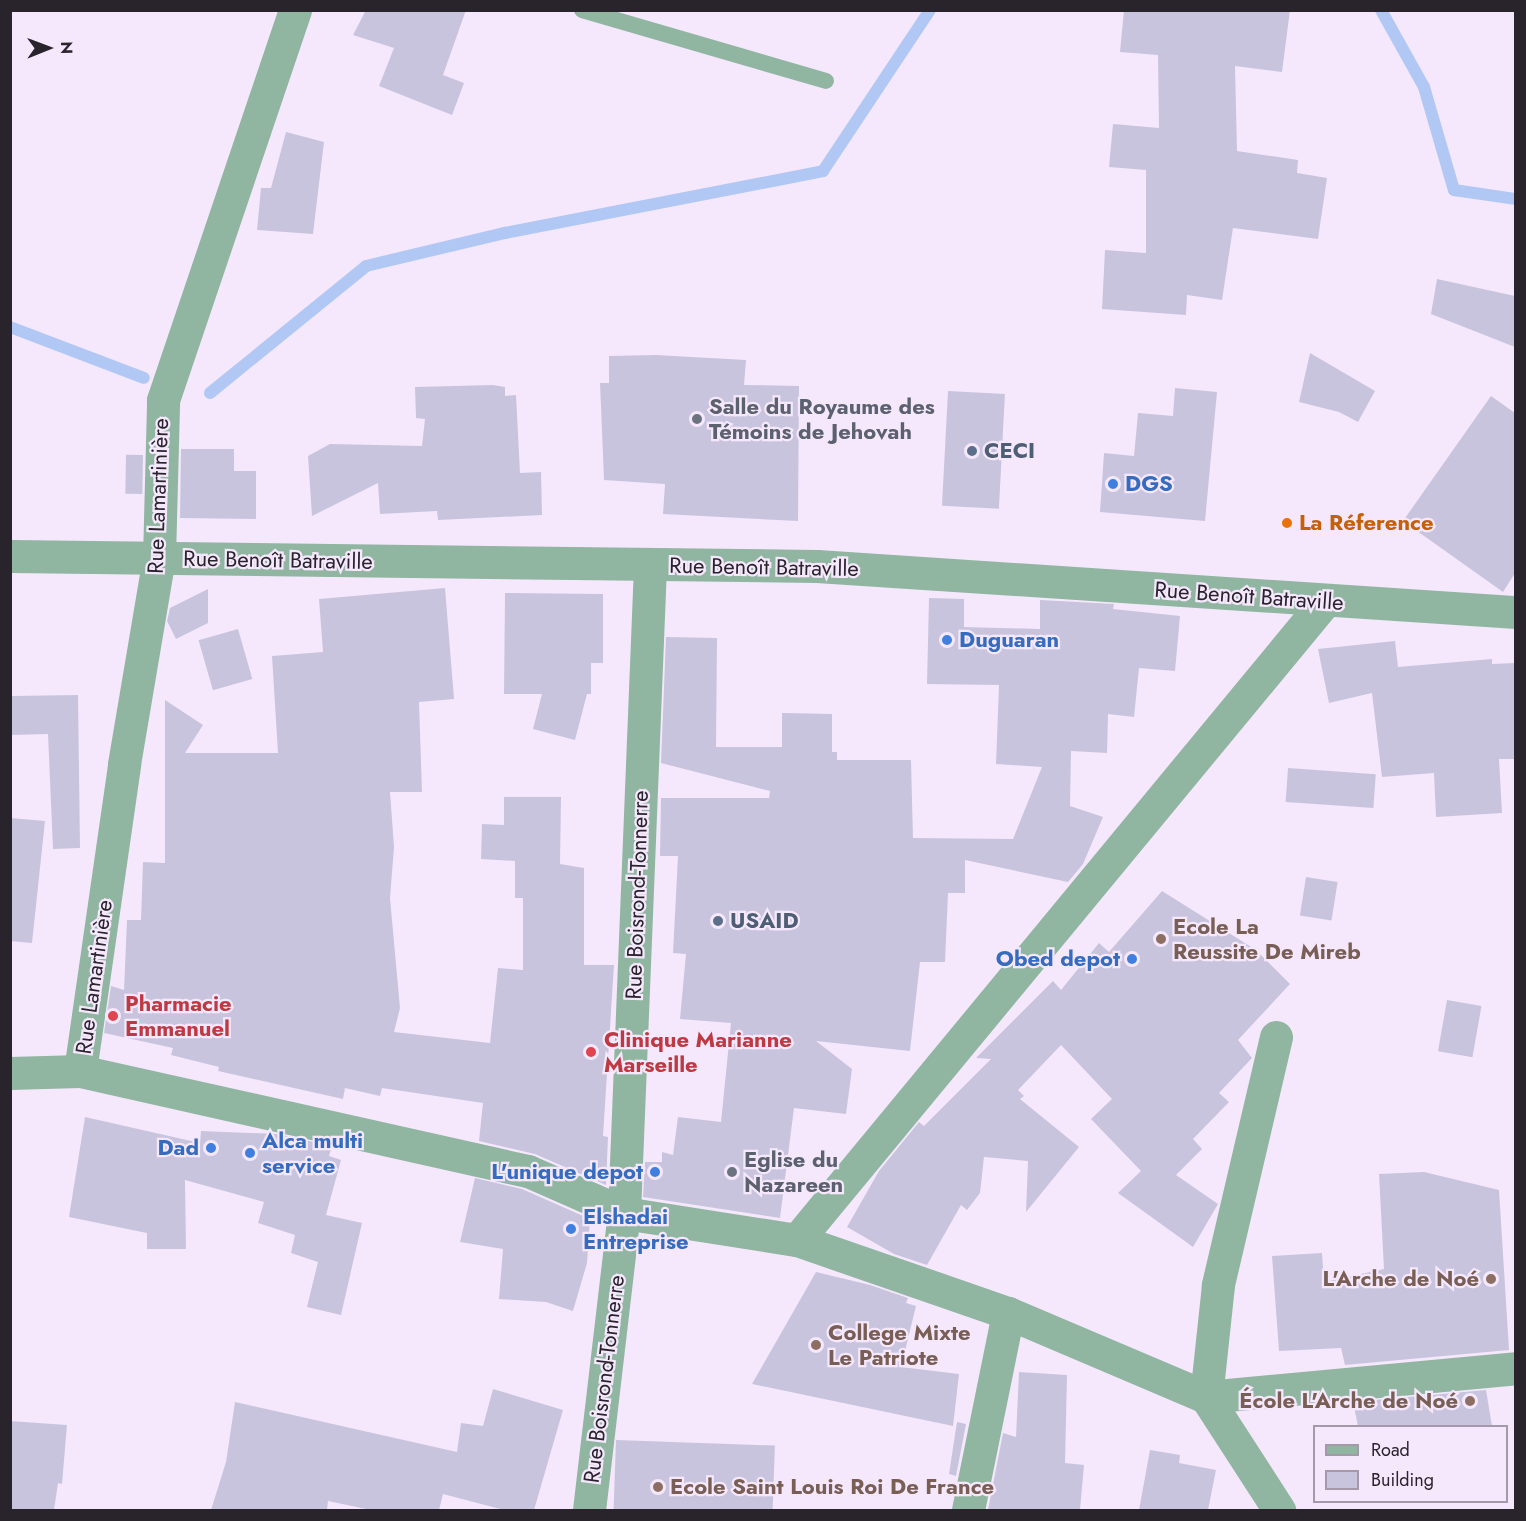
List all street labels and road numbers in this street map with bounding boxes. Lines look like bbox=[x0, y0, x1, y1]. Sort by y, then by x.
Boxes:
street label: Rue Lamartinière bbox=[142, 418, 174, 574]
street label: Rue Benoît Batraville bbox=[183, 545, 373, 575]
street label: Rue Benoît Batraville bbox=[669, 552, 859, 582]
street label: Rue Benoît Batraville bbox=[1154, 576, 1344, 616]
street label: Rue Boisrond-Tonnerre bbox=[620, 790, 654, 1000]
street label: Rue Lamartinière bbox=[70, 898, 118, 1056]
street label: Rue Boisrond-Tonnerre bbox=[578, 1274, 630, 1484]

